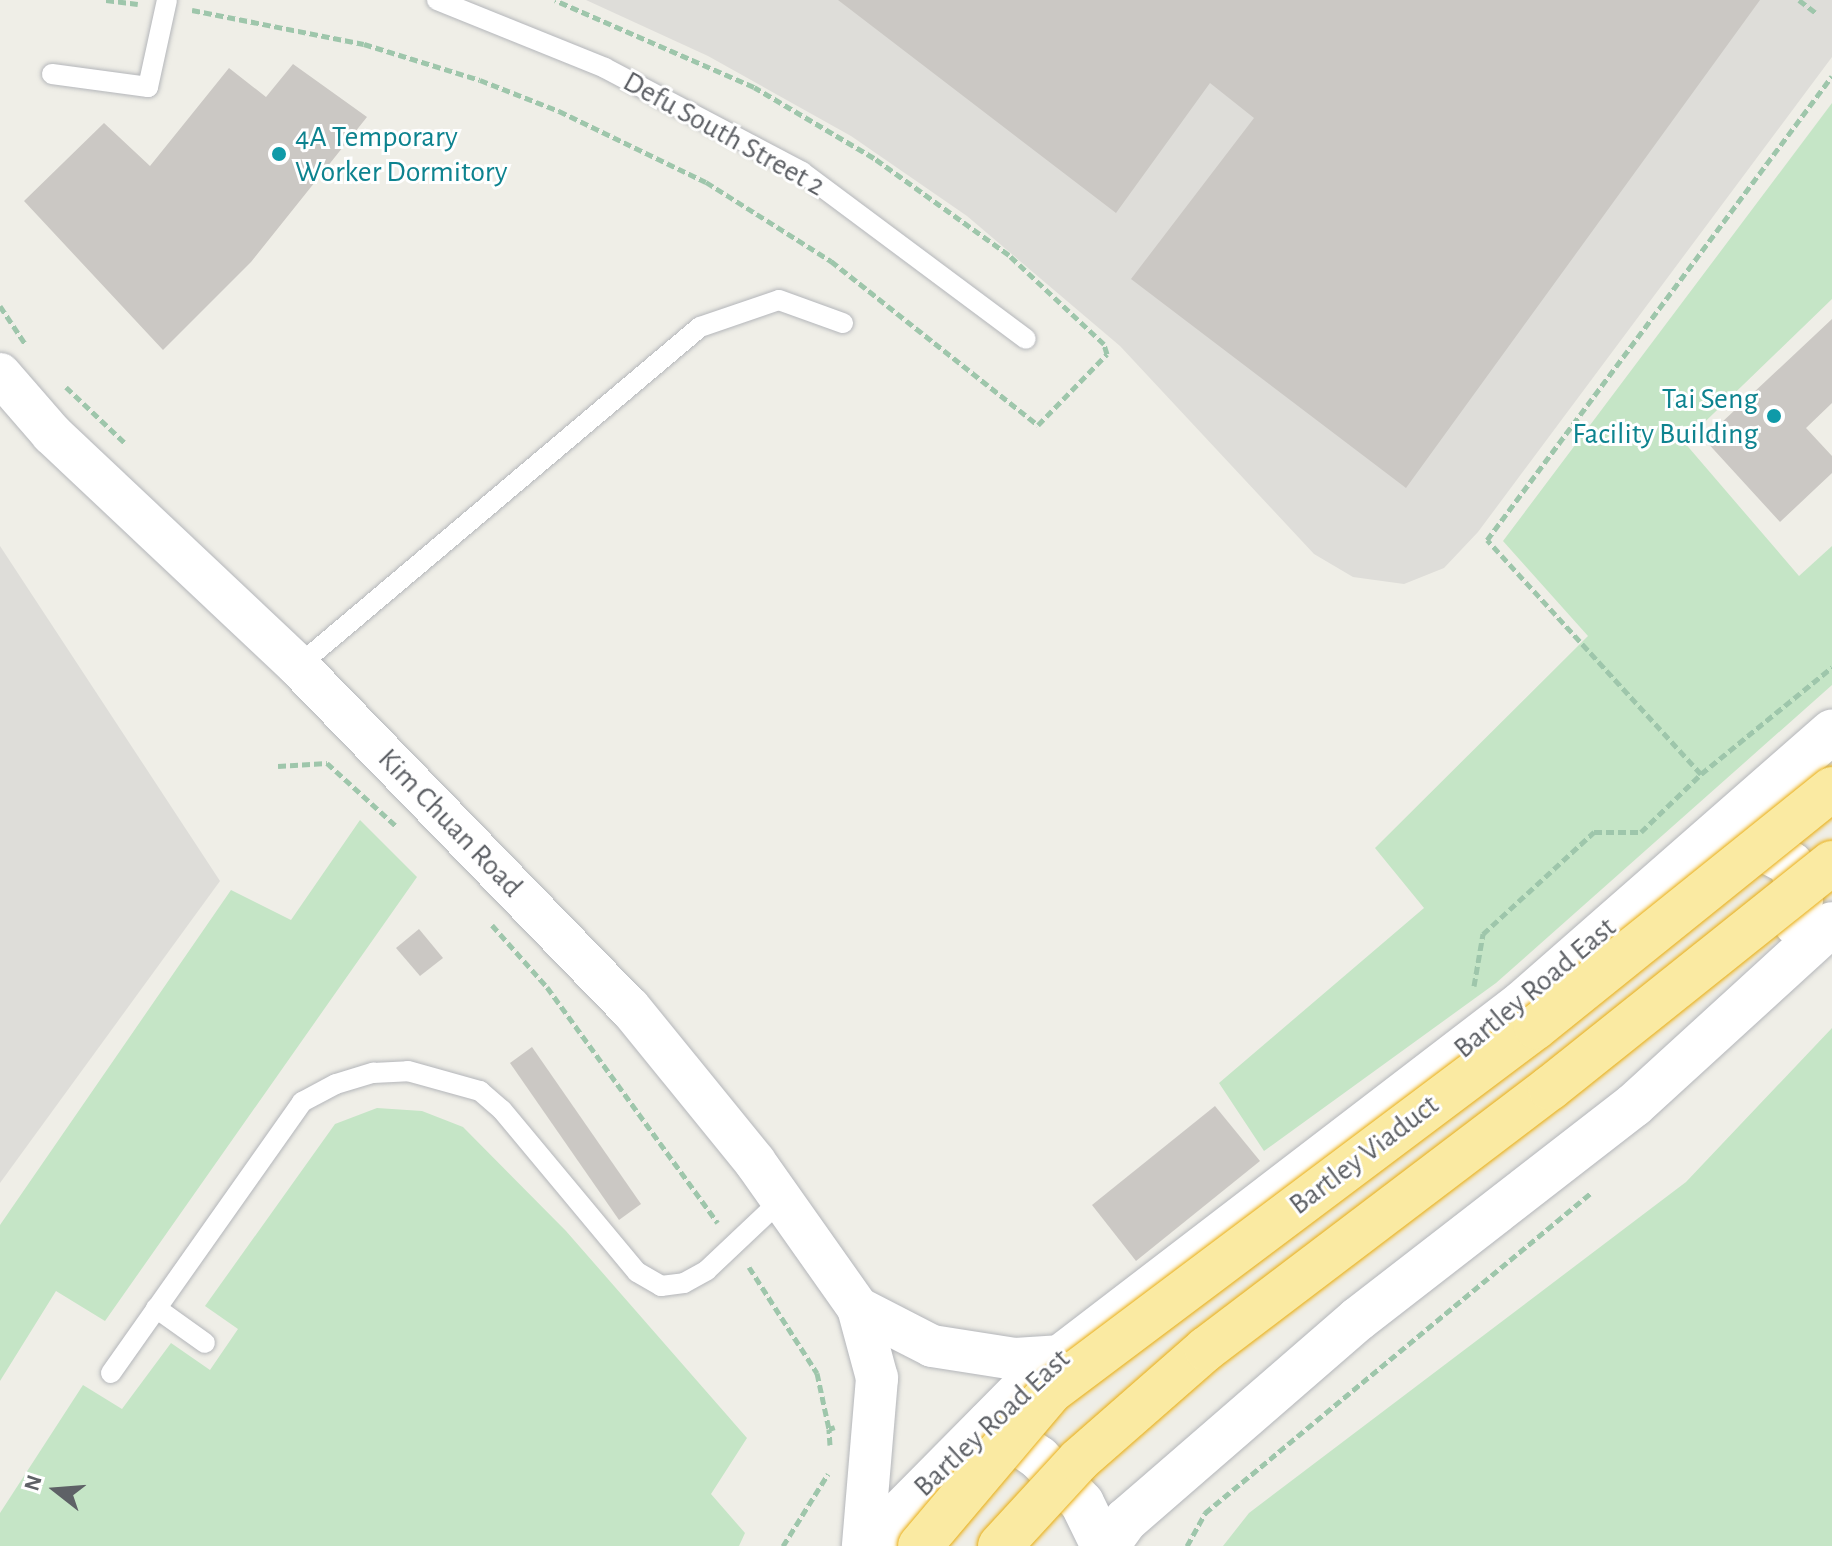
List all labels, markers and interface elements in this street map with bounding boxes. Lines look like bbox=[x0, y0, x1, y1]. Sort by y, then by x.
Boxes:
street label: Defu South Street 2 bbox=[617, 64, 831, 204]
place label: 4A Temporary Worker Dormitory bbox=[295, 119, 507, 190]
marker: 4A Temporary Worker Dormitory bbox=[270, 145, 288, 163]
place label: Tai Seng Facility Building bbox=[1572, 381, 1758, 452]
marker: Tai Seng Facility Building bbox=[1765, 407, 1783, 425]
street label: Kim Chuan Road bbox=[370, 741, 530, 905]
street label: Bartley Road East bbox=[1446, 910, 1624, 1066]
street label: Bartley Viaduct bbox=[1282, 1087, 1446, 1223]
street label: Bartley Road East bbox=[906, 1341, 1078, 1505]
north arrow bbox=[16, 1450, 96, 1530]
text: N bbox=[20, 1472, 46, 1494]

